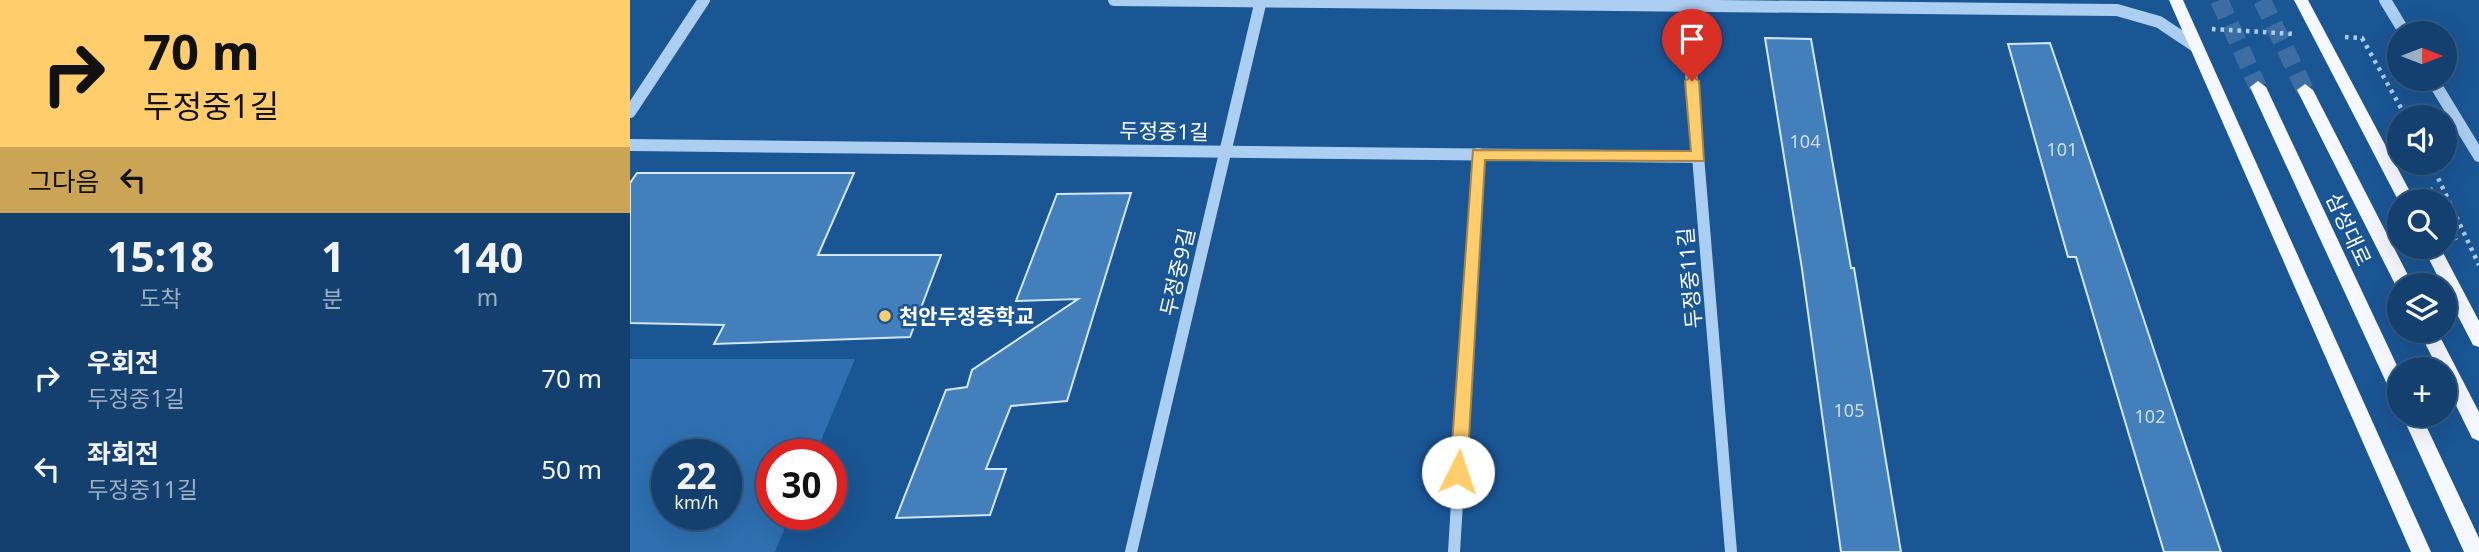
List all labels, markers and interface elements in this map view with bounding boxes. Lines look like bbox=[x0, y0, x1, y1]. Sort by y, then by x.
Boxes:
pin bbox=[1662, 9, 1722, 81]
text: 70 m bbox=[143, 18, 260, 84]
icon: arrive bbox=[1673, 20, 1711, 58]
north arrow bbox=[2387, 21, 2457, 91]
map controls bbox=[2387, 21, 2457, 427]
icon: right bbox=[28, 28, 119, 119]
text: 두정중1길 bbox=[143, 84, 279, 127]
button: sound bbox=[2387, 105, 2457, 175]
street label: 두정중1길 bbox=[1119, 116, 1209, 146]
house number: 104 bbox=[1790, 129, 1820, 153]
house number: 101 bbox=[2047, 137, 2077, 161]
icon: left bbox=[114, 161, 152, 199]
text: 그다음 bbox=[28, 163, 100, 199]
street label: 삼성대로 bbox=[2320, 188, 2378, 270]
button: search bbox=[2387, 189, 2457, 259]
street label: 두정중9길 bbox=[1153, 225, 1201, 319]
street label: 두정중11길 bbox=[1671, 226, 1707, 330]
text: 15:18 bbox=[106, 227, 214, 284]
text: 1 bbox=[321, 227, 345, 284]
text: 140 bbox=[451, 228, 523, 285]
button: layers bbox=[2387, 273, 2457, 343]
text: m bbox=[477, 281, 498, 313]
text: 도착 bbox=[139, 282, 182, 314]
text: 분 bbox=[322, 282, 343, 314]
place label: 천안두정중학교 bbox=[899, 302, 1034, 330]
marker: 천안두정중학교 bbox=[877, 308, 893, 324]
text: 우회전 bbox=[87, 344, 159, 380]
button: + bbox=[2387, 357, 2457, 427]
icon: right bbox=[28, 359, 66, 397]
text: 70 m bbox=[541, 360, 602, 396]
text: 두정중1길 bbox=[87, 382, 185, 414]
house number: 105 bbox=[1834, 398, 1864, 422]
house number: 102 bbox=[2135, 404, 2165, 428]
text: 좌회전 bbox=[87, 435, 159, 471]
position arrow bbox=[1421, 435, 1495, 509]
speed limit sign: 30 bbox=[756, 439, 847, 530]
icon: left bbox=[28, 450, 66, 488]
text: 50 m bbox=[541, 451, 602, 487]
text: 22 bbox=[676, 452, 717, 499]
text: 두정중11길 bbox=[87, 473, 198, 505]
text: km/h bbox=[674, 490, 719, 514]

